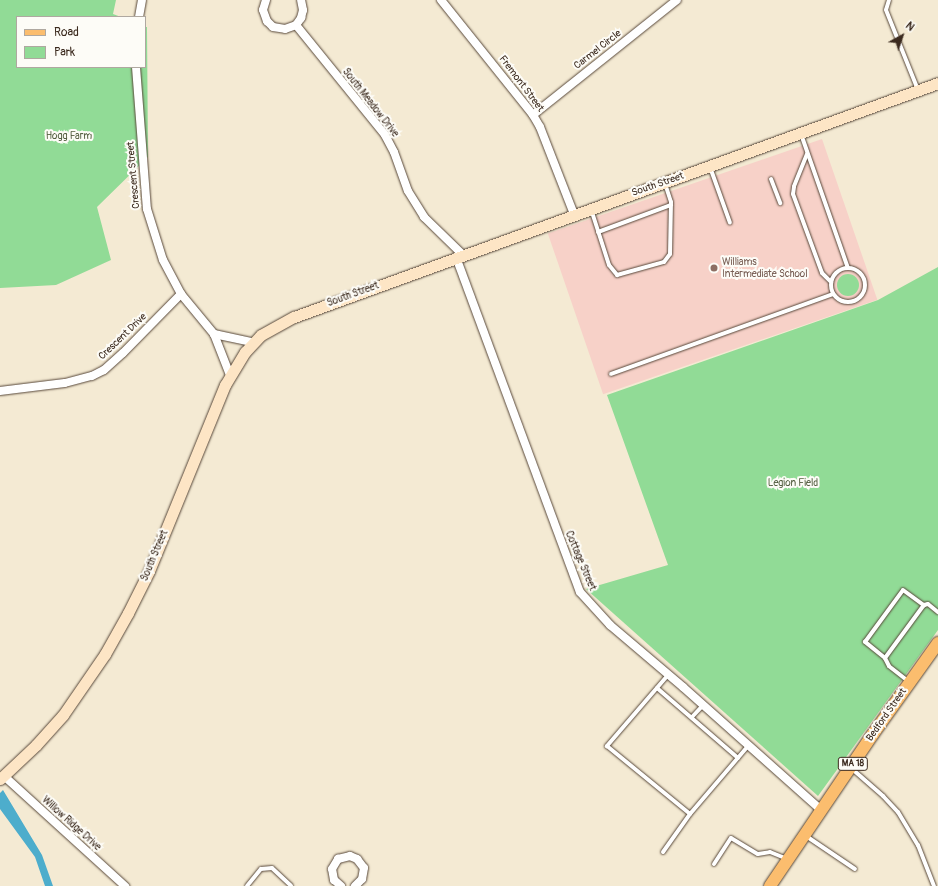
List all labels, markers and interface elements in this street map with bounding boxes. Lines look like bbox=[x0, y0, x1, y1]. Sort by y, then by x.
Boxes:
legend bbox=[16, 16, 146, 68]
north arrow bbox=[882, 16, 922, 56]
text: N bbox=[903, 19, 917, 34]
text: Road bbox=[54, 25, 79, 40]
street label: Carmel Circle bbox=[572, 28, 624, 72]
text: Park bbox=[54, 45, 75, 60]
street label: Fremont Street bbox=[496, 54, 546, 114]
street label: South Meadow Drive bbox=[339, 66, 401, 140]
park label: Hogg Farm bbox=[46, 131, 92, 143]
street label: Crescent Street bbox=[125, 141, 143, 209]
street label: South Street bbox=[630, 170, 686, 200]
place label: Williams Intermediate School bbox=[722, 256, 808, 280]
marker: Williams Intermediate School bbox=[709, 263, 719, 273]
street label: South Street bbox=[325, 280, 381, 310]
street label: Crescent Drive bbox=[97, 311, 149, 363]
park label: Legion Field bbox=[768, 478, 818, 490]
street label: South Street bbox=[139, 529, 171, 583]
street label: Cottage Street bbox=[562, 529, 598, 593]
street label: Bedford Street bbox=[864, 686, 910, 744]
road number: MA 18 bbox=[837, 757, 869, 771]
street label: Willow Ridge Drive bbox=[39, 794, 103, 854]

